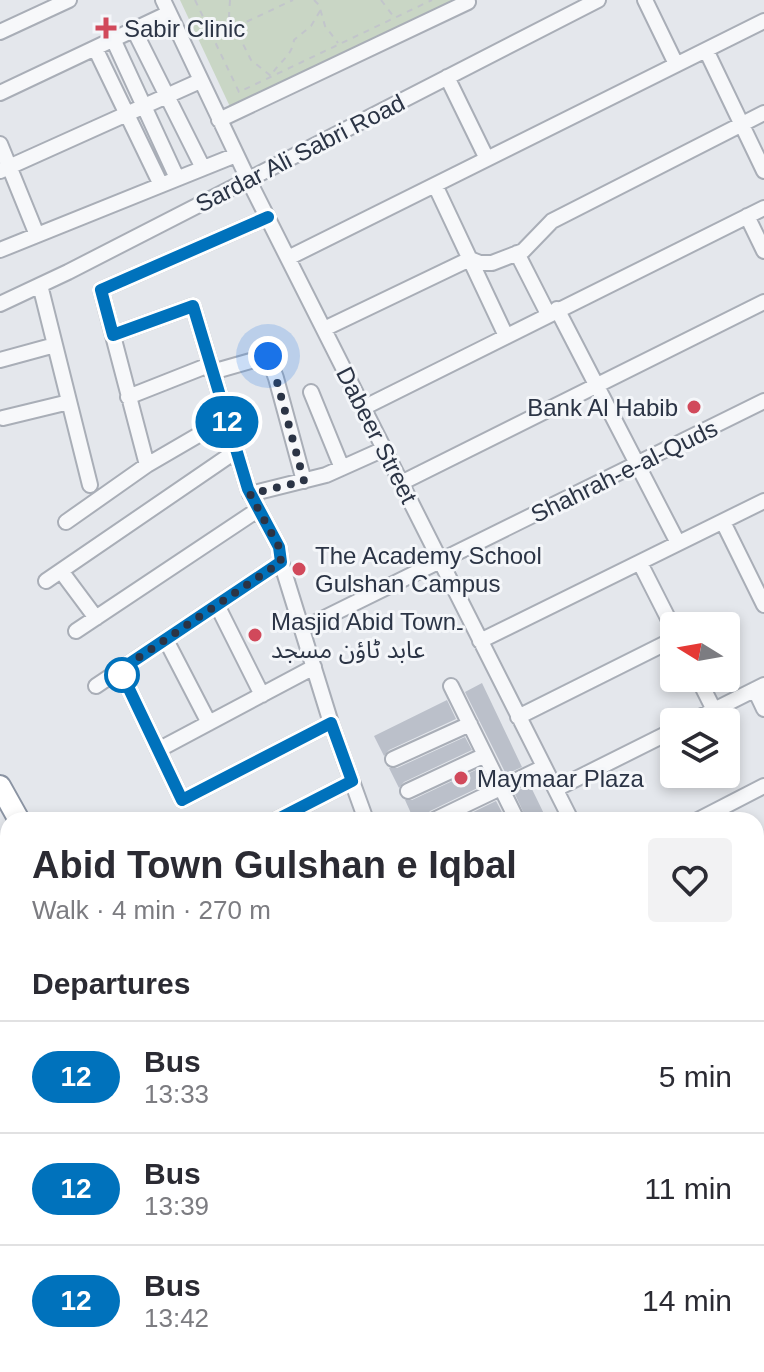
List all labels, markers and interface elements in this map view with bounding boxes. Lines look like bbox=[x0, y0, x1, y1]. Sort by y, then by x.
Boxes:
place label: Sabir Clinic bbox=[124, 15, 245, 42]
marker: Sabir Clinic bbox=[95, 17, 117, 39]
street label: Sardar Ali Sabri Road bbox=[191, 89, 409, 217]
your location bbox=[248, 336, 288, 376]
street label: Dabeer Street bbox=[331, 362, 423, 508]
place label: Bank Al Habib bbox=[527, 394, 678, 421]
line badge: 12 bbox=[191, 396, 263, 448]
marker: Bank Al Habib bbox=[685, 398, 703, 416]
text: 12 bbox=[211, 406, 243, 437]
street label: Shahrah-e-al-Quds bbox=[526, 414, 722, 528]
place label: The Academy School Gulshan Campus bbox=[315, 542, 542, 597]
marker: The Academy School Gulshan Campus bbox=[290, 560, 308, 578]
place label: Masjid Abid Town۔ عابد ٹاؤن مسجد bbox=[271, 608, 463, 664]
north arrow bbox=[660, 612, 740, 692]
map controls bbox=[660, 612, 740, 788]
marker: Masjid Abid Town۔ عابد ٹاؤن مسجد bbox=[246, 626, 264, 644]
unlabelled marker bbox=[105, 658, 139, 692]
button: layers bbox=[660, 708, 740, 788]
place label: Maymaar Plaza bbox=[477, 765, 644, 792]
marker: Maymaar Plaza bbox=[452, 769, 470, 787]
button: heart bbox=[648, 838, 732, 922]
text: Abid Town Gulshan e Iqbal bbox=[32, 844, 517, 886]
text: Walk · 4 min · 270 m bbox=[32, 895, 271, 925]
text: Departures bbox=[32, 967, 190, 1000]
text: Bus bbox=[144, 1045, 201, 1078]
text: 5 min bbox=[659, 1060, 732, 1093]
text: 12 bbox=[60, 1061, 92, 1092]
text: 13:33 bbox=[144, 1079, 209, 1109]
text: Bus bbox=[144, 1157, 201, 1190]
text: 11 min bbox=[644, 1172, 732, 1205]
text: 12 bbox=[60, 1173, 92, 1204]
text: 13:39 bbox=[144, 1191, 209, 1221]
text: Bus bbox=[144, 1269, 201, 1302]
text: 14 min bbox=[642, 1284, 732, 1317]
text: 12 bbox=[60, 1285, 92, 1316]
text: 13:42 bbox=[144, 1303, 209, 1333]

